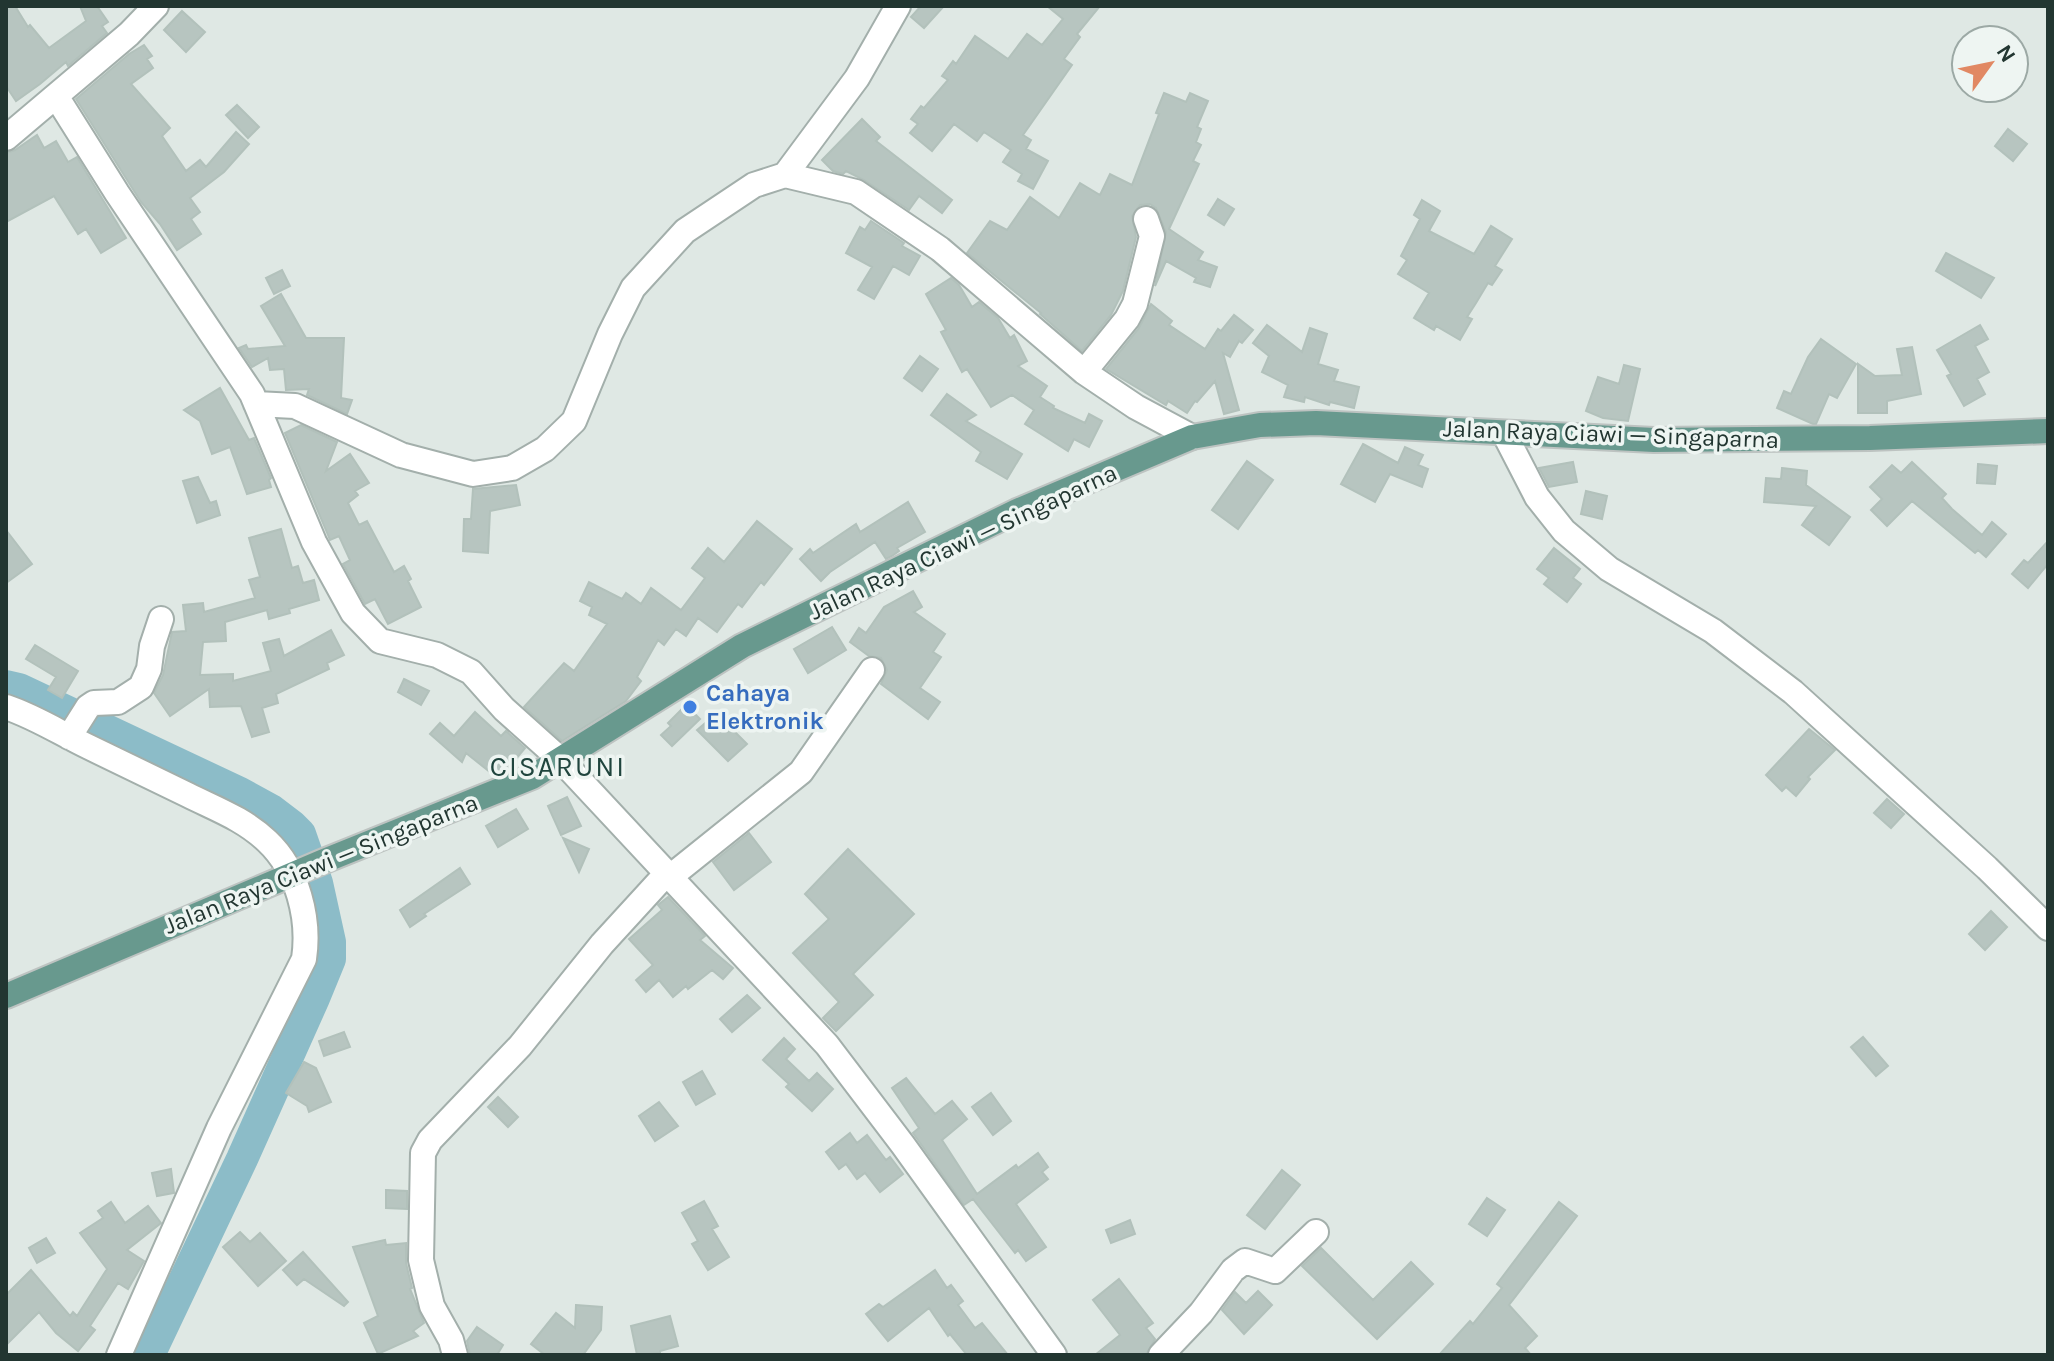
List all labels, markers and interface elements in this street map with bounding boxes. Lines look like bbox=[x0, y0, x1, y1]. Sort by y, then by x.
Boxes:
north arrow bbox=[1950, 24, 2030, 104]
text: N bbox=[1991, 40, 2021, 67]
street label: Jalan Raya Ciawi — Singaparna bbox=[1443, 414, 1779, 454]
street label: Jalan Raya Ciawi — Singaparna bbox=[805, 458, 1121, 626]
place label: Cahaya Elektronik bbox=[706, 679, 824, 735]
marker: Cahaya Elektronik bbox=[681, 698, 699, 716]
district label: CISARUNI bbox=[490, 750, 626, 783]
street label: Jalan Raya Ciawi — Singaparna bbox=[160, 788, 482, 940]

